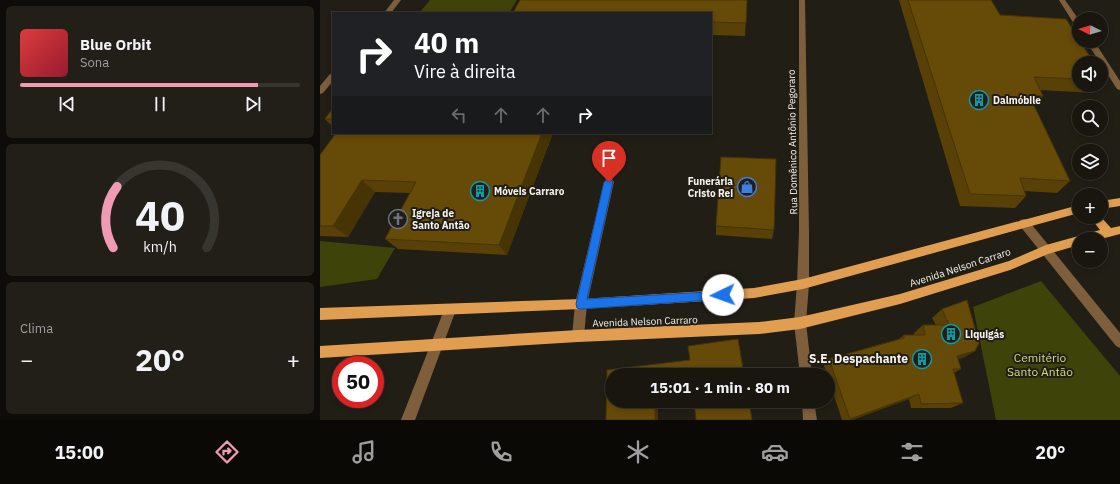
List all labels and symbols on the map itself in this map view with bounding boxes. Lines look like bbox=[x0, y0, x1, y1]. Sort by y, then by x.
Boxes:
north arrow bbox=[1072, 12, 1108, 48]
street label: Rua Domênico Antônio Pegoraro bbox=[785, 69, 800, 215]
building icon: Dalmóbile bbox=[968, 89, 990, 111]
place label: Dalmóbile bbox=[993, 94, 1041, 107]
pin bbox=[592, 141, 626, 182]
place label: Funerária Cristo Rei bbox=[688, 175, 733, 200]
shop icon: Funerária Cristo Rei bbox=[736, 176, 758, 198]
building icon: Móveis Carraro bbox=[469, 180, 491, 202]
place label: Móveis Carraro bbox=[494, 185, 565, 198]
place label: Igreja de Santo Antão bbox=[412, 207, 470, 232]
church icon: Igreja de Santo Antão bbox=[387, 208, 409, 230]
street label: Avenida Nelson Carraro bbox=[908, 245, 1013, 290]
position arrow bbox=[702, 274, 744, 316]
street label: Avenida Nelson Carraro bbox=[592, 313, 698, 330]
building icon: Liquigás bbox=[940, 323, 962, 345]
place label: Liquigás bbox=[965, 328, 1004, 341]
building icon: S.E. Despachante bbox=[911, 348, 933, 370]
park label: Cemitério Santo Antão bbox=[1007, 350, 1073, 379]
place label: S.E. Despachante bbox=[809, 351, 908, 366]
speed limit sign: 50 bbox=[332, 356, 384, 408]

